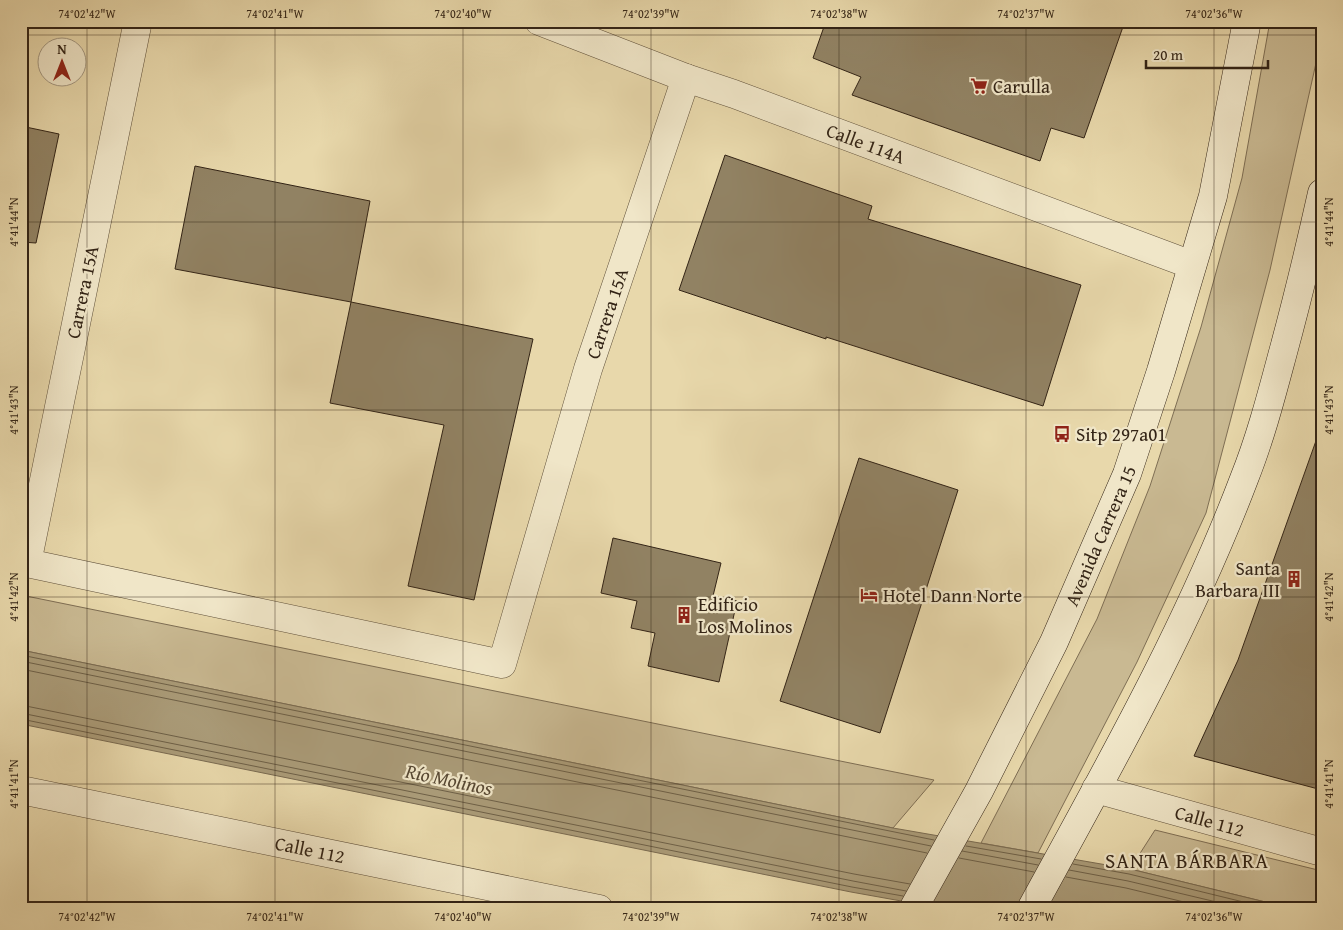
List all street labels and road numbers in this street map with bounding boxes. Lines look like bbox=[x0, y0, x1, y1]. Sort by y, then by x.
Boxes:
street label: Calle 114A bbox=[822, 116, 910, 171]
street label: Carrera 15A bbox=[59, 243, 106, 341]
street label: Carrera 15A bbox=[578, 264, 635, 362]
street label: Avenida Carrera 15 bbox=[1057, 462, 1143, 610]
street label: Calle 112 bbox=[1172, 798, 1247, 844]
street label: Calle 112 bbox=[273, 829, 347, 870]

